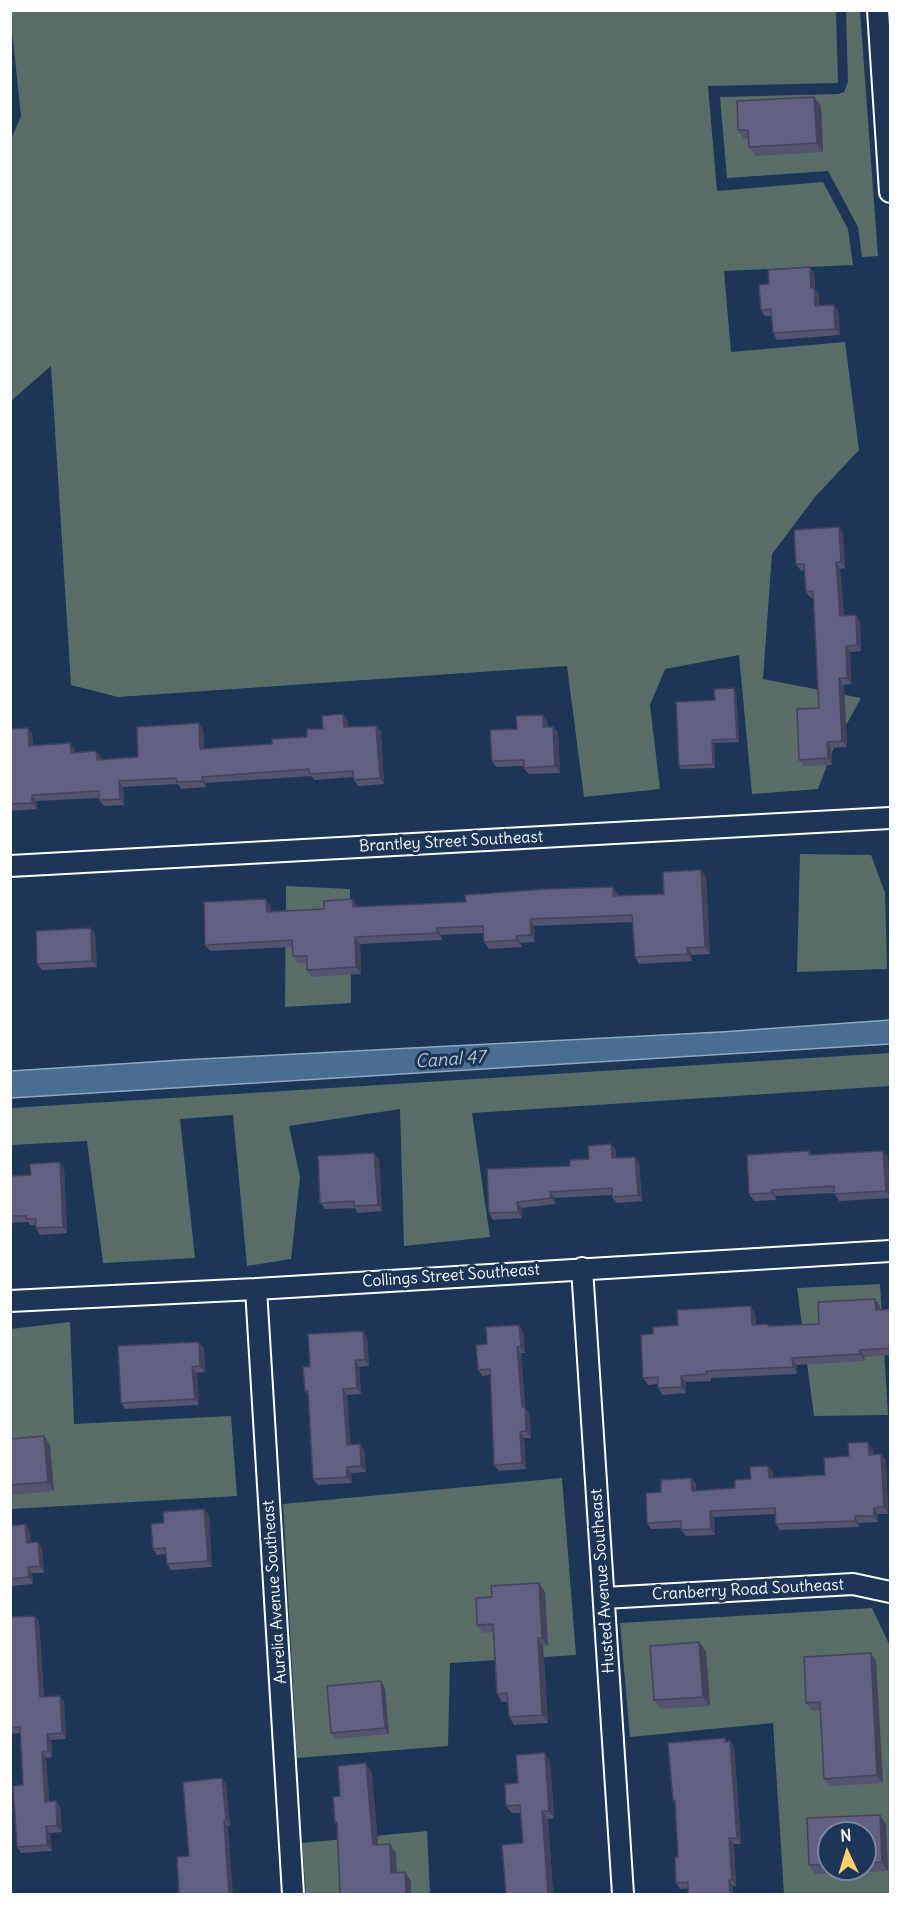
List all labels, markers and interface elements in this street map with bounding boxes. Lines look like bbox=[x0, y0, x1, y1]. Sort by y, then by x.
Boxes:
street label: Brantley Street Southeast bbox=[358, 828, 544, 856]
water label: Canal 47 bbox=[414, 1047, 486, 1073]
street label: Collings Street Southeast bbox=[361, 1260, 541, 1292]
street label: Husted Avenue Southeast bbox=[587, 1488, 619, 1674]
street label: Aurelia Avenue Southeast bbox=[259, 1499, 291, 1685]
street label: Cranberry Road Southeast bbox=[652, 1575, 844, 1605]
north arrow bbox=[817, 1821, 877, 1881]
text: N bbox=[840, 1825, 852, 1845]

